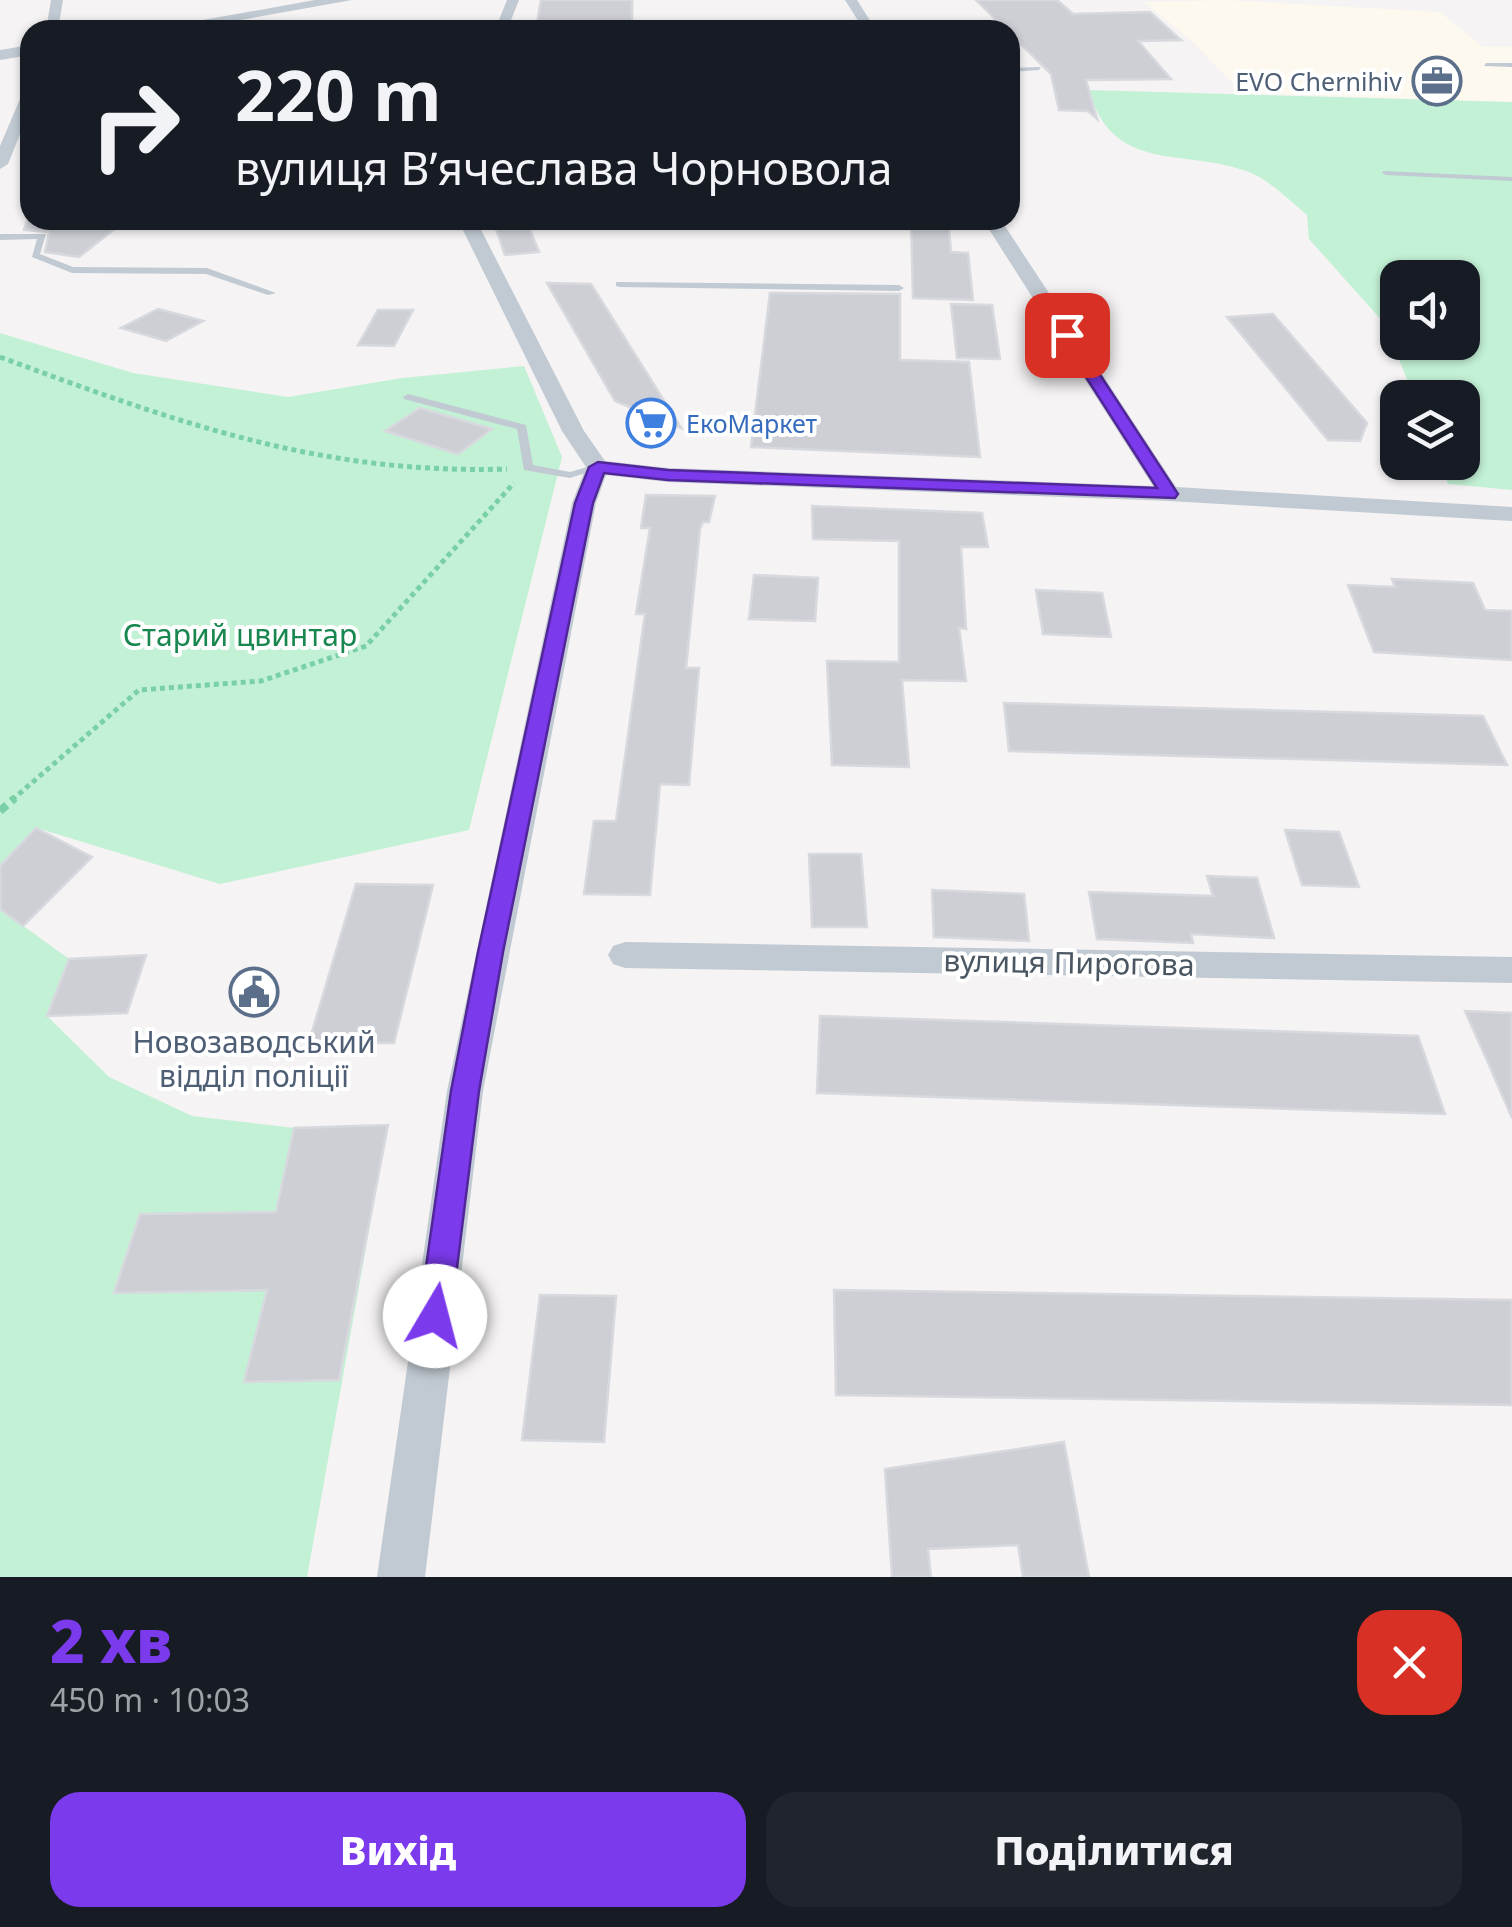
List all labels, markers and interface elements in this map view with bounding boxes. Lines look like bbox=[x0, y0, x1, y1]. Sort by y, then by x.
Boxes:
text: 220 m bbox=[235, 46, 442, 142]
office icon: EVO Chernihiv bbox=[1411, 55, 1463, 107]
icon: right bbox=[70, 60, 200, 190]
place label: EVO Chernihiv bbox=[1235, 64, 1402, 98]
text: вулиця Вʼячеслава Чорновола bbox=[235, 137, 893, 198]
map controls bbox=[1380, 260, 1480, 480]
button: sound bbox=[1380, 260, 1480, 360]
pin bbox=[1025, 293, 1110, 378]
icon: arrive bbox=[1040, 308, 1095, 363]
button: layers bbox=[1380, 380, 1480, 480]
supermarket icon: ЕкоМаркет bbox=[625, 397, 677, 449]
place label: ЕкоМаркет bbox=[686, 406, 818, 440]
park label: Старий цвинтар bbox=[123, 614, 357, 655]
street label: вулиця Пирогова bbox=[943, 939, 1195, 985]
public building icon: Новозаводський відділ поліції bbox=[228, 966, 280, 1018]
place label: Новозаводський відділ поліції bbox=[132, 1021, 376, 1096]
position arrow bbox=[383, 1264, 487, 1368]
text: 2 хв bbox=[50, 1599, 172, 1681]
button: close bbox=[1357, 1610, 1462, 1715]
text: 450 m · 10:03 bbox=[50, 1678, 250, 1721]
button: Вихід bbox=[50, 1792, 746, 1907]
button: Поділитися bbox=[766, 1792, 1462, 1907]

